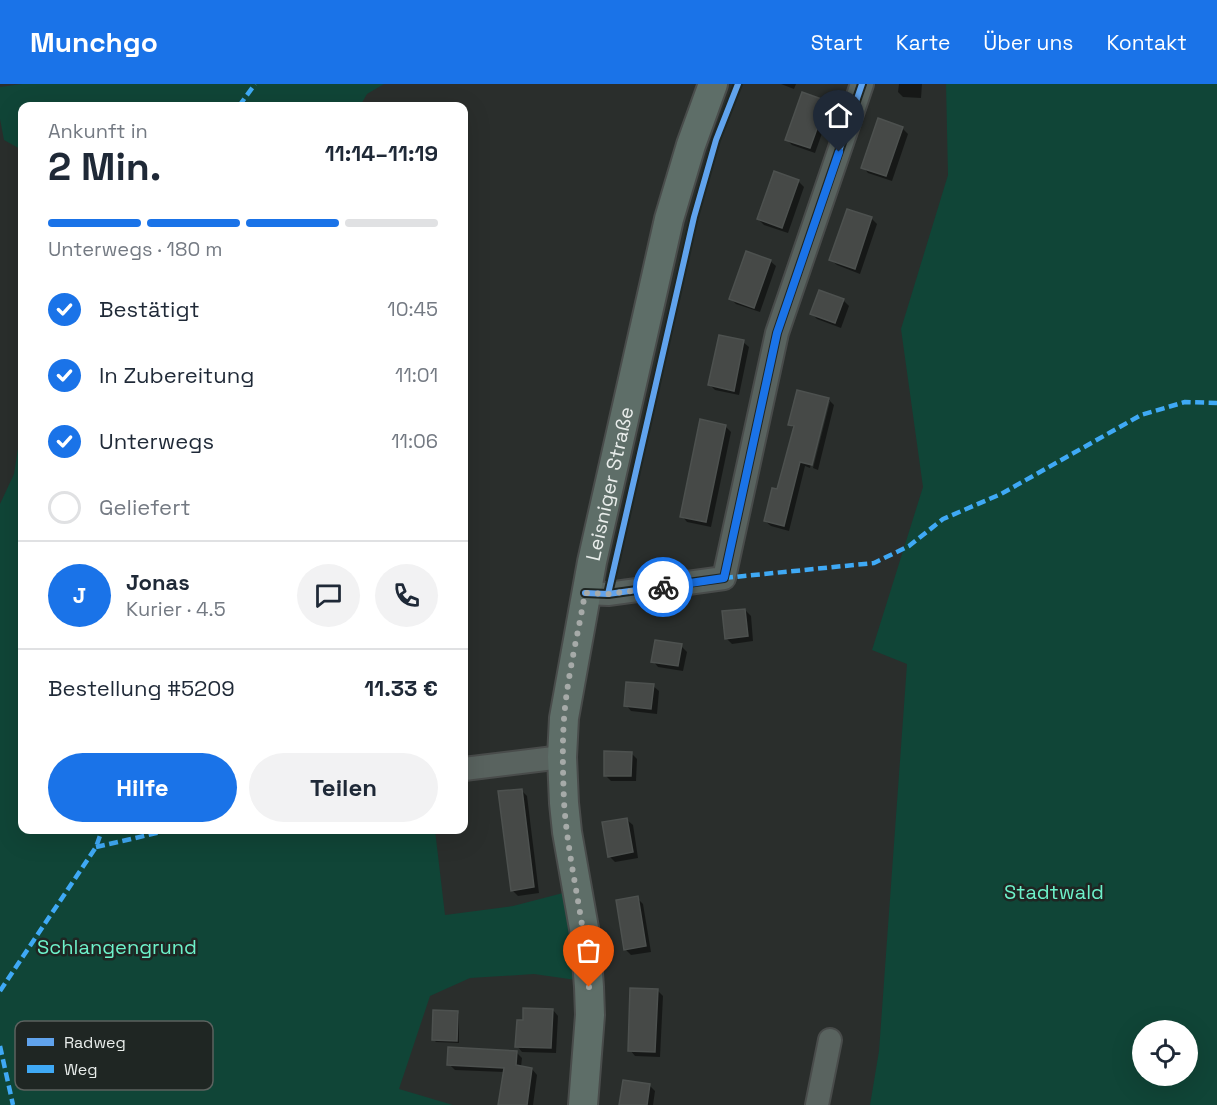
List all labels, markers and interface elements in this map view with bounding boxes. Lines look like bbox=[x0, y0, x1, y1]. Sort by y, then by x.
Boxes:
text: Munchgo bbox=[30, 24, 158, 60]
text: Start bbox=[811, 29, 863, 56]
text: Karte bbox=[896, 29, 950, 56]
text: Über uns bbox=[983, 29, 1073, 56]
text: Kontakt bbox=[1106, 29, 1187, 56]
pin bbox=[813, 90, 864, 152]
icon: home bbox=[822, 99, 855, 132]
text: Ankunft in bbox=[48, 118, 148, 144]
text: 11:14–11:19 bbox=[325, 139, 438, 167]
text: 2 Min. bbox=[48, 142, 162, 191]
text: Unterwegs · 180 m bbox=[48, 236, 223, 262]
icon: check bbox=[48, 293, 81, 326]
text: Bestätigt bbox=[99, 295, 200, 323]
text: 10:45 bbox=[387, 296, 438, 322]
icon: check bbox=[48, 359, 81, 392]
text: In Zubereitung bbox=[99, 361, 254, 389]
text: 11:01 bbox=[395, 362, 438, 388]
street label: Leisniger Straße bbox=[580, 404, 639, 563]
icon: check bbox=[48, 425, 81, 458]
text: Unterwegs bbox=[99, 427, 214, 455]
text: 11:06 bbox=[391, 428, 438, 454]
text: Geliefert bbox=[99, 493, 191, 521]
courier bbox=[633, 557, 693, 617]
button: chat bbox=[297, 564, 360, 627]
button: phone bbox=[375, 564, 438, 627]
text: Jonas bbox=[126, 568, 190, 596]
icon: bike bbox=[647, 571, 680, 604]
text: J bbox=[73, 581, 86, 609]
text: Kurier · 4.5 bbox=[126, 596, 226, 622]
text: Bestellung #5209 bbox=[48, 674, 235, 702]
text: 11.33 € bbox=[364, 674, 438, 702]
button: Hilfe bbox=[48, 753, 237, 822]
button: Teilen bbox=[249, 753, 438, 822]
park label: Stadtwald bbox=[1004, 879, 1104, 905]
pin bbox=[563, 925, 614, 987]
park label: Schlangengrund bbox=[37, 934, 197, 960]
icon: bag bbox=[572, 934, 605, 967]
map controls bbox=[1132, 1020, 1198, 1086]
button: locate bbox=[1132, 1020, 1198, 1086]
legend bbox=[15, 1021, 213, 1090]
text: Radweg bbox=[64, 1032, 126, 1053]
text: Weg bbox=[64, 1059, 98, 1080]

